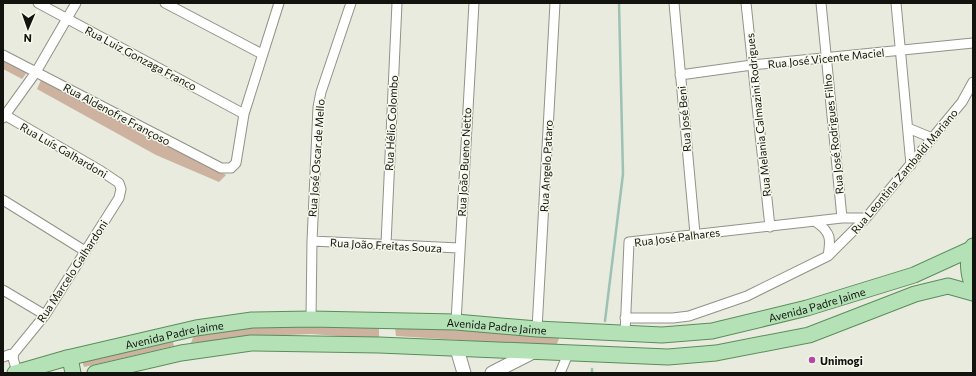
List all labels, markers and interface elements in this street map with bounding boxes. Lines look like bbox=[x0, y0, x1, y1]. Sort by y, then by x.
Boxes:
north arrow bbox=[8, 8, 48, 48]
street label: Rua Luiz Gonzaga Franco bbox=[83, 23, 199, 93]
text: N bbox=[23, 32, 32, 45]
street label: Rua Melania Calmazini Rodrigues bbox=[743, 33, 773, 197]
street label: Rua José Vicente Maciel bbox=[767, 45, 885, 72]
street label: Rua José Rodrigues Filho bbox=[820, 73, 847, 195]
street label: Rua Hélio Colombo bbox=[382, 74, 400, 171]
street label: Rua Aldenofre Françoso bbox=[61, 80, 173, 148]
street label: Rua José Beni bbox=[675, 85, 694, 152]
street label: Rua José Oscar de Mello bbox=[305, 98, 328, 218]
street label: Rua Leontina Zambaldi Mariano bbox=[848, 106, 960, 236]
street label: Rua João Bueno Netto bbox=[455, 107, 474, 217]
street label: Rua Angelo Pataro bbox=[537, 119, 555, 212]
street label: Rua Luís Galhardoni bbox=[18, 120, 110, 180]
street label: Rua Marcelo Galhardoni bbox=[34, 217, 110, 325]
street label: Rua José Palhares bbox=[633, 225, 721, 250]
street label: Rua João Freitas Souza bbox=[330, 236, 442, 255]
street label: Avenida Padre Jaime bbox=[767, 284, 867, 324]
street label: Avenida Padre Jaime bbox=[447, 315, 547, 336]
street label: Avenida Padre Jaime bbox=[124, 318, 224, 351]
place label: Unimogi bbox=[820, 354, 863, 367]
marker: Unimogi bbox=[807, 355, 817, 365]

